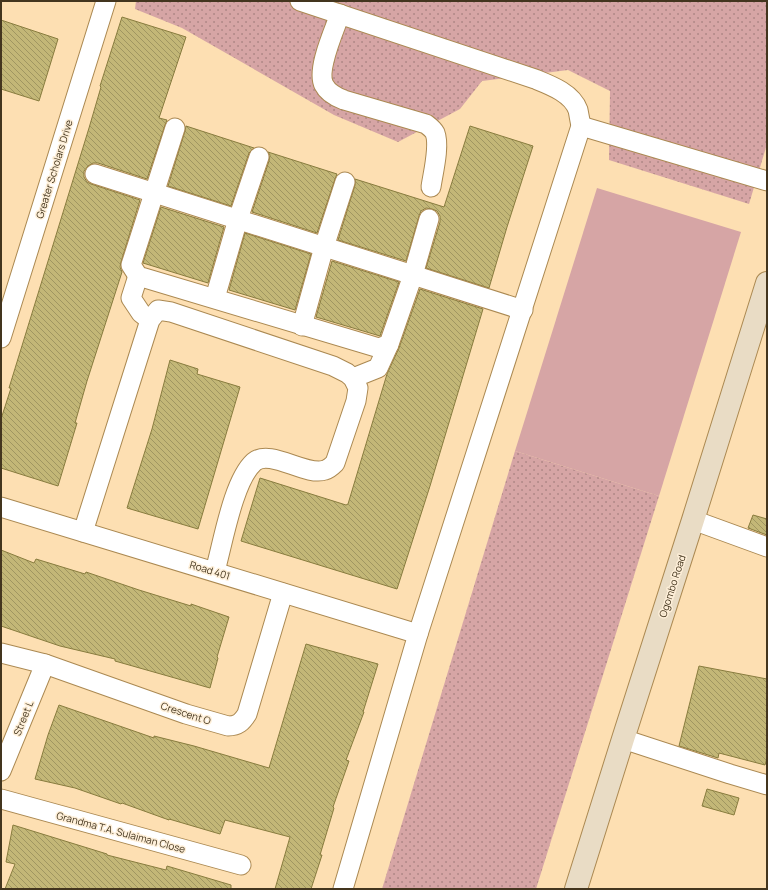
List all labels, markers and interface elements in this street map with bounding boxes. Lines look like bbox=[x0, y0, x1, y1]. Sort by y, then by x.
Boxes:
street label: Greater Scholars Drive bbox=[32, 118, 76, 220]
street label: Ogombo Road bbox=[655, 553, 689, 619]
street label: Road 401 bbox=[188, 557, 232, 583]
street label: Street L bbox=[10, 698, 36, 738]
street label: Crescent O bbox=[159, 698, 213, 728]
street label: Grandma T.A. Sulaiman Close bbox=[55, 808, 187, 856]

